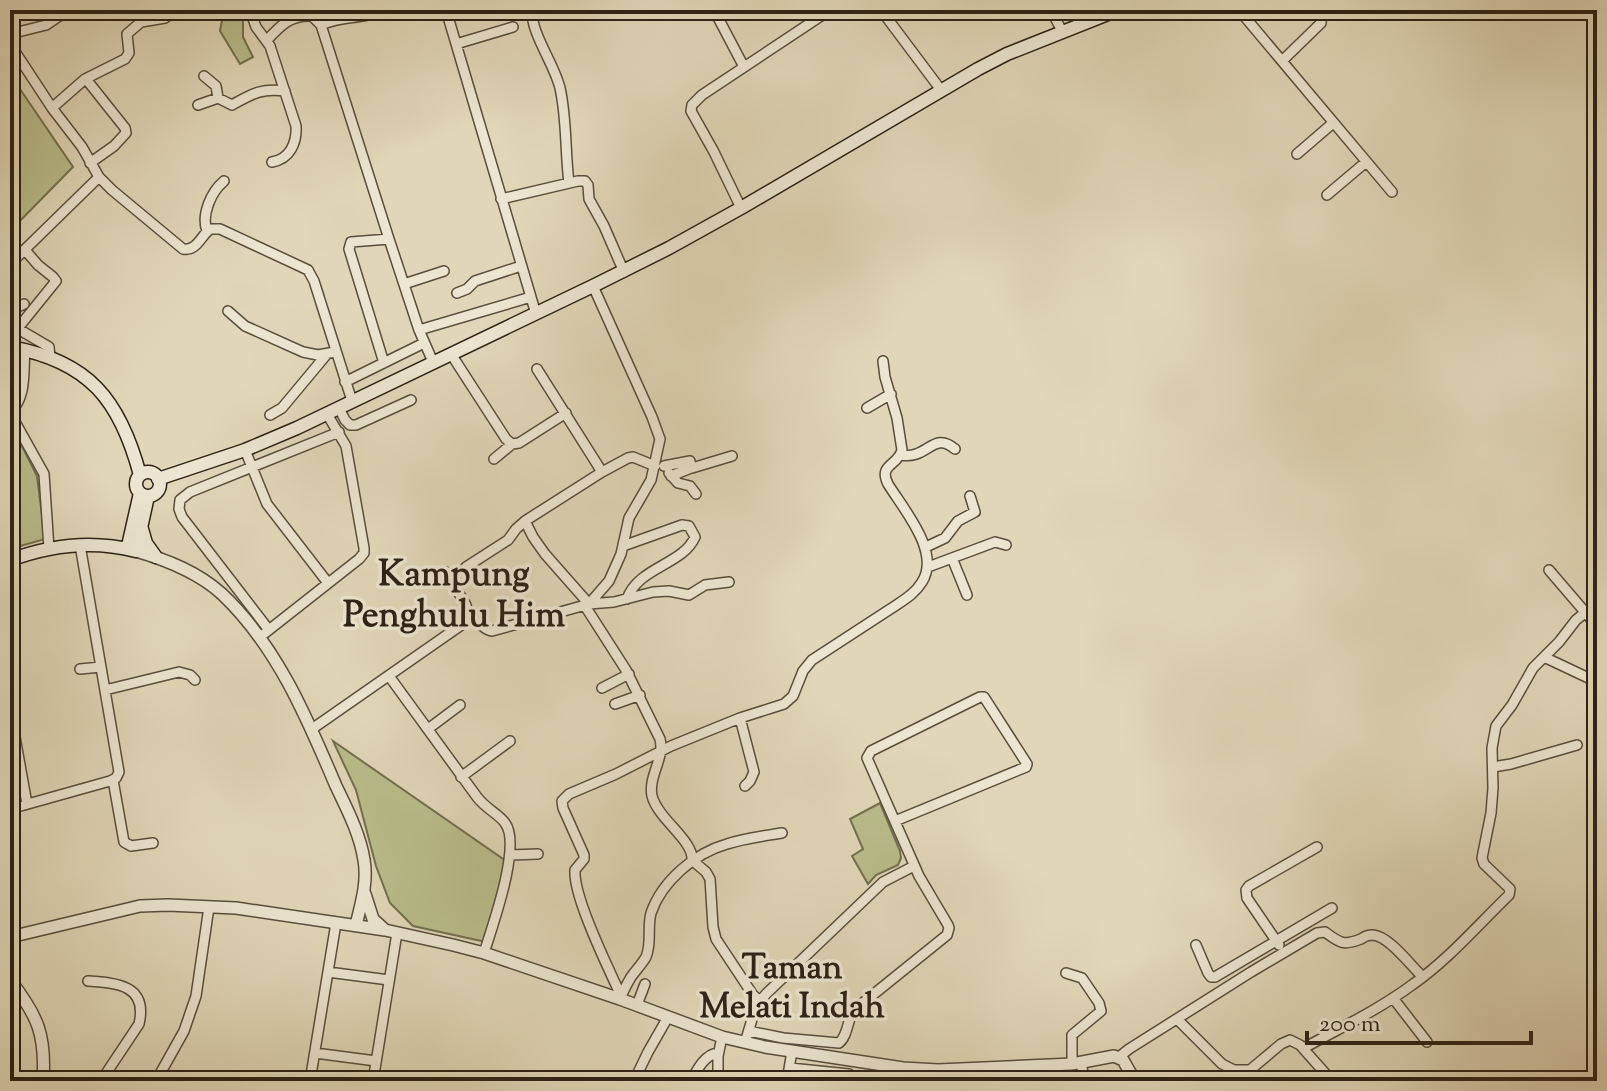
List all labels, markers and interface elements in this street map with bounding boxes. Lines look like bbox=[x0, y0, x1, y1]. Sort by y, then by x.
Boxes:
district label: Kampung Penghulu Him bbox=[343, 550, 565, 643]
district label: Taman Melati Indah bbox=[699, 945, 885, 1033]
scale bar bbox=[1307, 995, 1531, 1045]
text: 200 m bbox=[1319, 1008, 1381, 1042]

